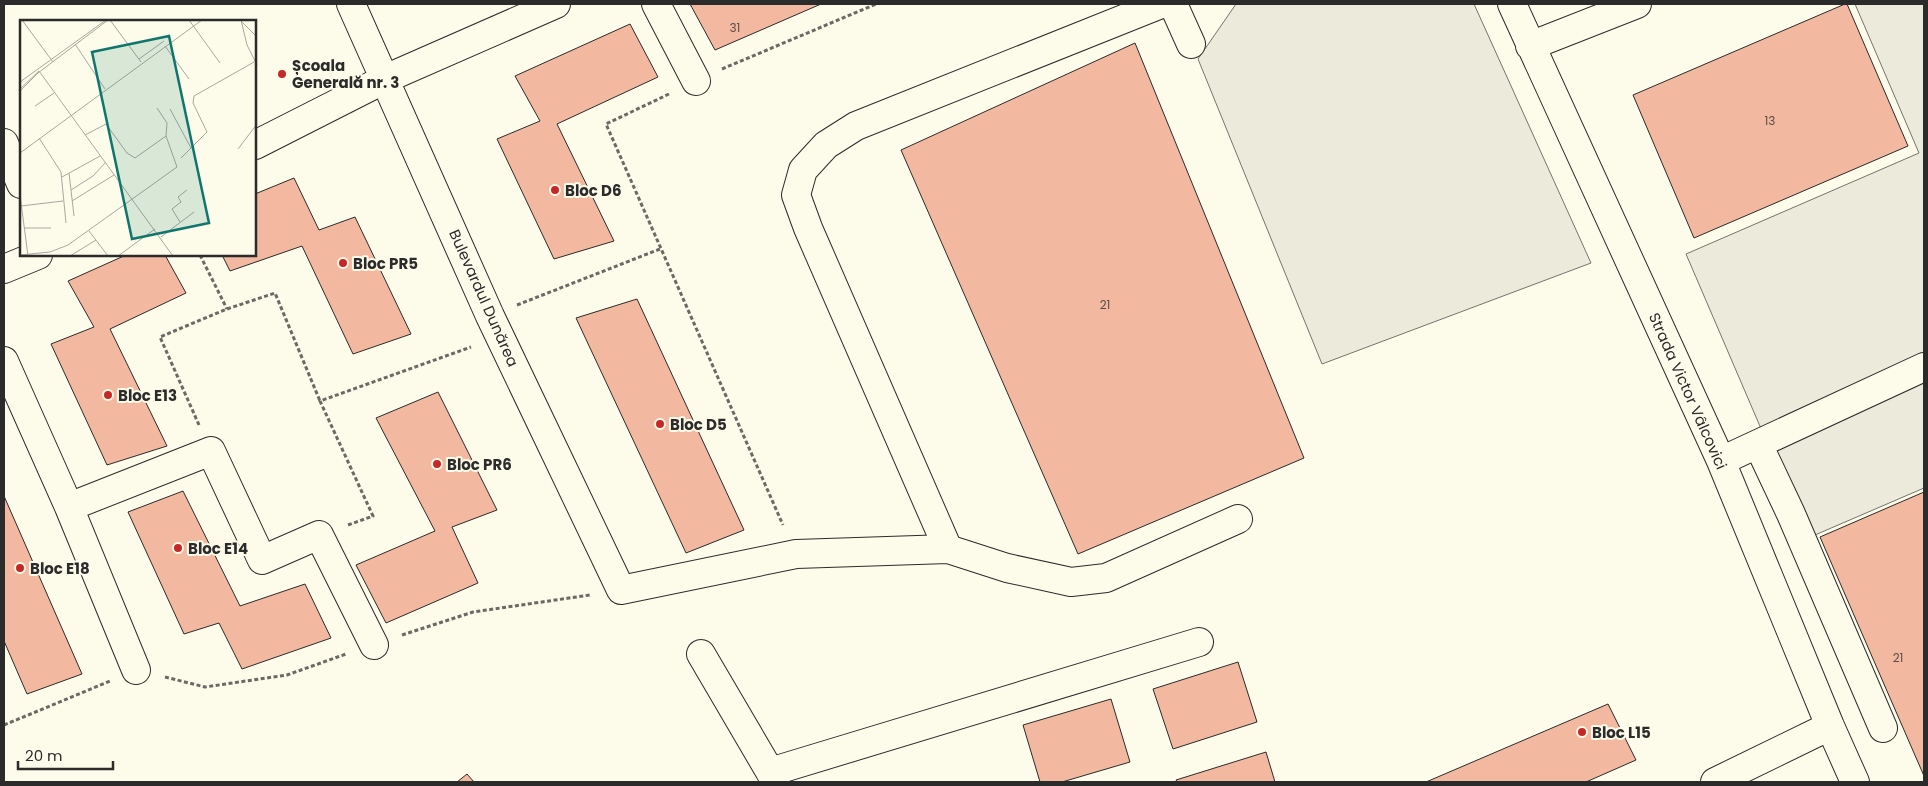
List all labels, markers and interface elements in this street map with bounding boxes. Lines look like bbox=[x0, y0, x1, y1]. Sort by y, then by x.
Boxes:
house number: 31 bbox=[730, 19, 740, 36]
inset map bbox=[20, 20, 256, 256]
place label: Școala Generală nr. 3 bbox=[292, 55, 399, 93]
marker: Școala Generală nr. 3 bbox=[276, 68, 288, 80]
house number: 13 bbox=[1765, 112, 1775, 129]
place label: Bloc D6 bbox=[565, 180, 622, 201]
marker: Bloc D6 bbox=[549, 184, 561, 196]
street label: Bulevardul Dunărea bbox=[444, 226, 524, 370]
place label: Bloc PR5 bbox=[353, 253, 418, 274]
marker: Bloc PR5 bbox=[337, 257, 349, 269]
house number: 21 bbox=[1100, 296, 1110, 313]
street label: Strada Victor Vâlcovici bbox=[1644, 309, 1732, 473]
place label: Bloc E13 bbox=[118, 385, 177, 406]
marker: Bloc E13 bbox=[102, 389, 114, 401]
place label: Bloc D5 bbox=[670, 414, 727, 435]
marker: Bloc D5 bbox=[654, 418, 666, 430]
place label: Bloc PR6 bbox=[447, 454, 512, 475]
marker: Bloc PR6 bbox=[431, 458, 443, 470]
place label: Bloc E14 bbox=[188, 538, 248, 559]
marker: Bloc E14 bbox=[172, 542, 184, 554]
place label: Bloc E18 bbox=[30, 558, 90, 579]
marker: Bloc E18 bbox=[14, 562, 26, 574]
house number: 21 bbox=[1893, 649, 1903, 666]
place label: Bloc L15 bbox=[1592, 722, 1651, 743]
marker: Bloc L15 bbox=[1576, 726, 1588, 738]
scale bar bbox=[18, 738, 112, 770]
text: 20 m bbox=[25, 745, 63, 766]

